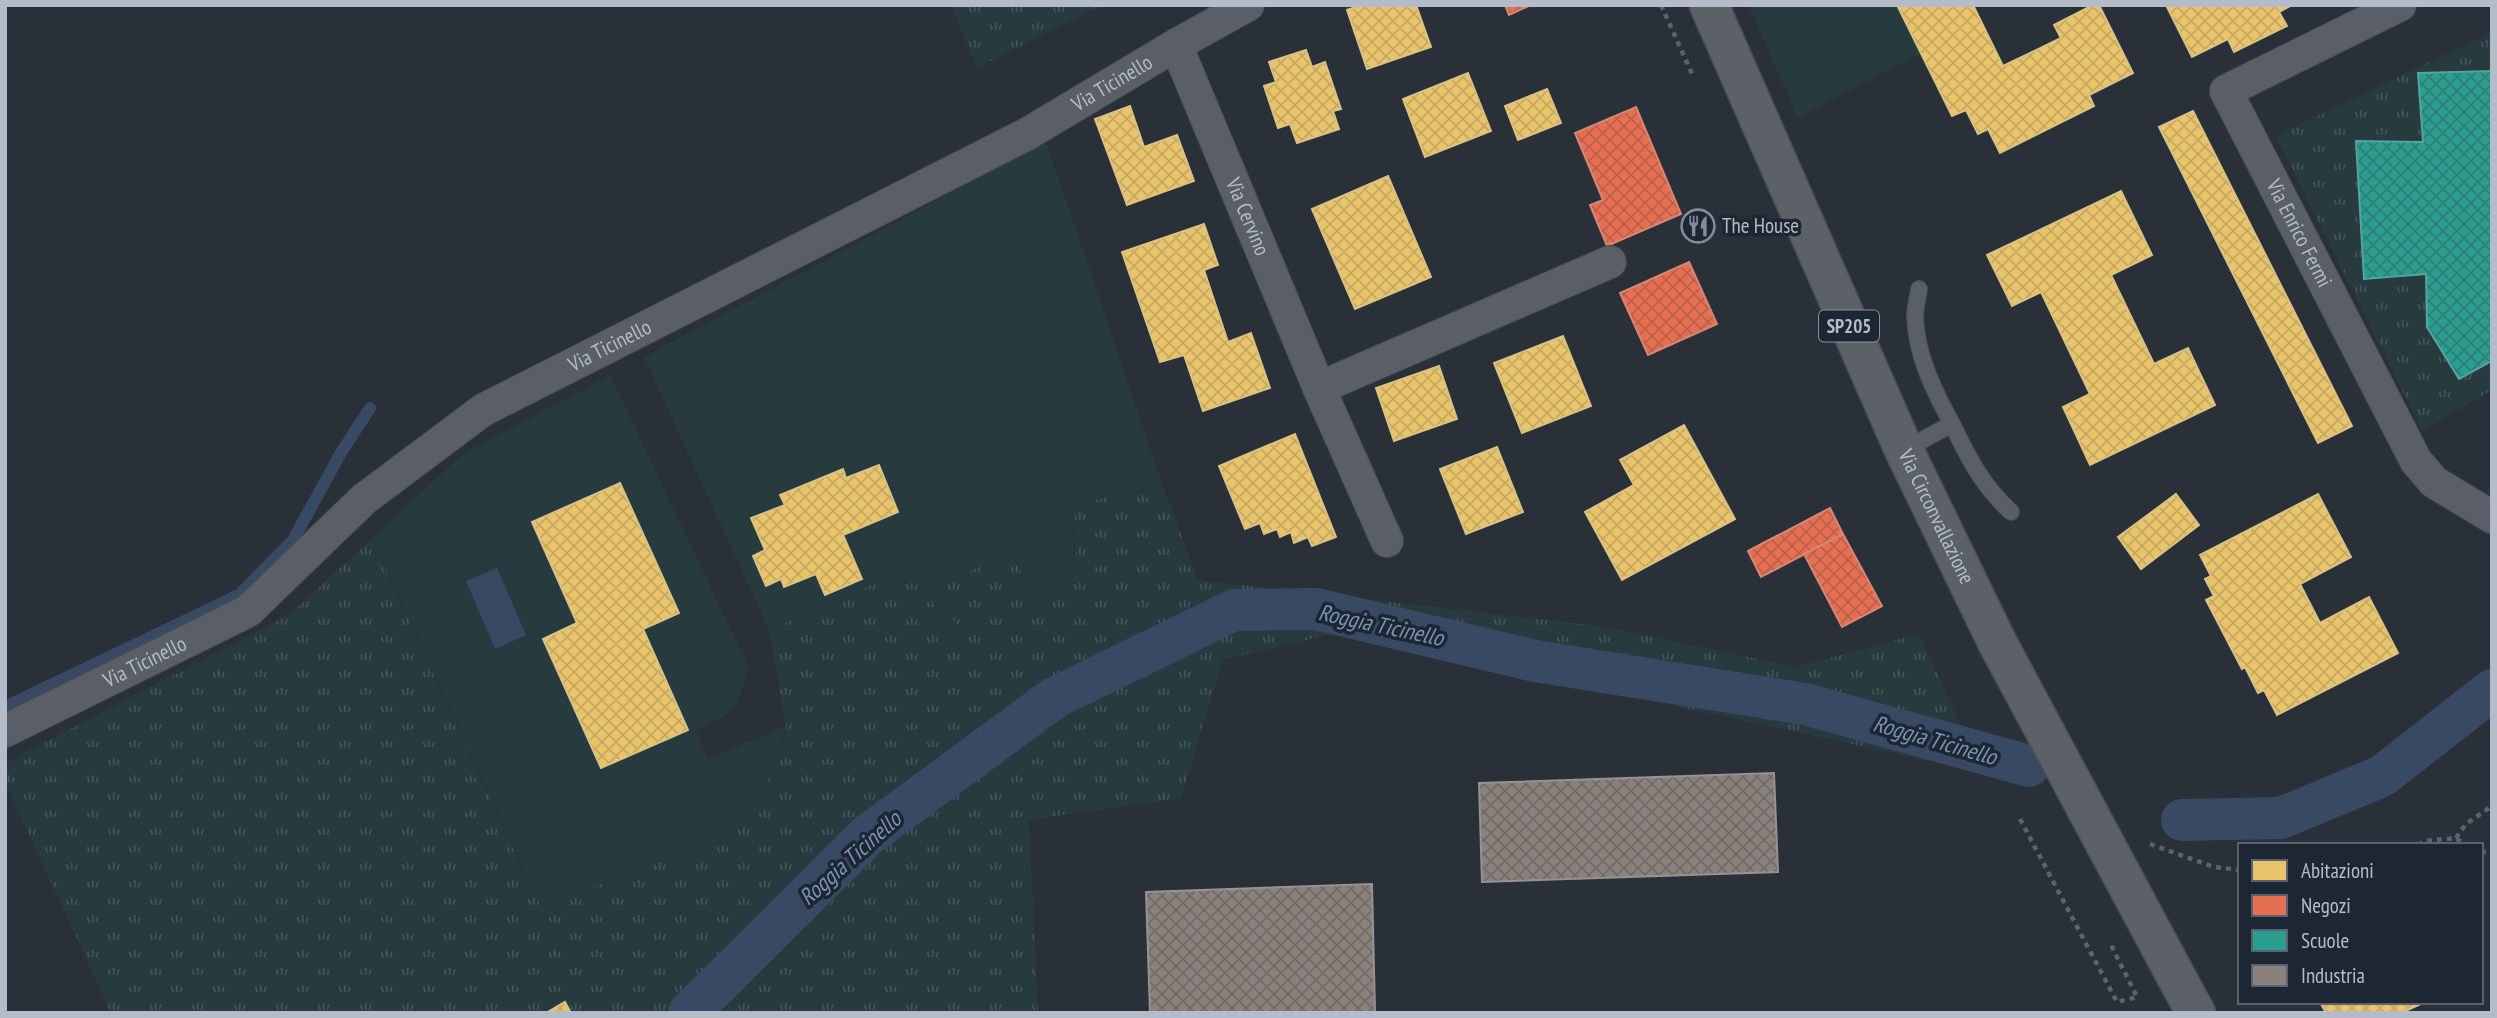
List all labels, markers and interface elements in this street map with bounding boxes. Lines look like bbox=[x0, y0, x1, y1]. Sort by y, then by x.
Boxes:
street label: Via Ticinello bbox=[1066, 48, 1157, 118]
street label: Via Cervino bbox=[1219, 173, 1276, 259]
street label: Via Enrico Fermi bbox=[2260, 174, 2338, 292]
restaurant icon: The House bbox=[1679, 207, 1717, 245]
place label: The House bbox=[1722, 212, 1799, 239]
road number: SP205 bbox=[1819, 310, 1879, 342]
street label: Via Ticinello bbox=[563, 313, 656, 378]
street label: Via Circonvallazione bbox=[1892, 444, 1981, 588]
water label: Roggia Ticinello bbox=[1316, 597, 1448, 652]
street label: Via Ticinello bbox=[98, 630, 191, 694]
water label: Roggia Ticinello bbox=[1870, 708, 2002, 772]
water label: Roggia Ticinello bbox=[793, 803, 908, 911]
legend bbox=[2238, 843, 2483, 1004]
text: Abitazioni bbox=[2301, 857, 2374, 884]
text: Negozi bbox=[2301, 892, 2351, 919]
text: Scuole bbox=[2301, 927, 2349, 954]
text: Industria bbox=[2301, 962, 2365, 989]

